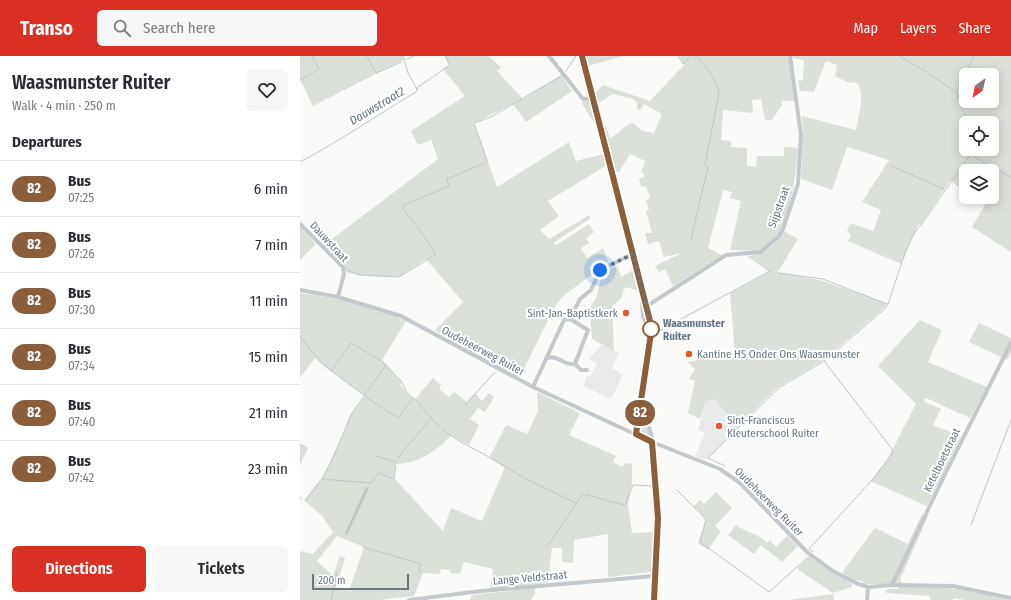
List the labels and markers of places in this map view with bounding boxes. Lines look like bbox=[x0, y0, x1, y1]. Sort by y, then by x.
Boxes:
place label: Sint-Jan-Baptistkerk bbox=[527, 307, 619, 320]
marker: Sint-Jan-Baptistkerk bbox=[621, 308, 631, 318]
place label: Waasmunster Ruiter bbox=[663, 317, 726, 343]
marker: Waasmunster Ruiter bbox=[642, 320, 660, 338]
place label: Kantine HS Onder Ons Waasmunster bbox=[697, 348, 860, 361]
marker: Kantine HS Onder Ons Waasmunster bbox=[684, 349, 694, 359]
place label: Sint-Franciscus Kleuterschool Ruiter bbox=[727, 414, 819, 440]
marker: Sint-Franciscus Kleuterschool Ruiter bbox=[714, 421, 724, 431]

